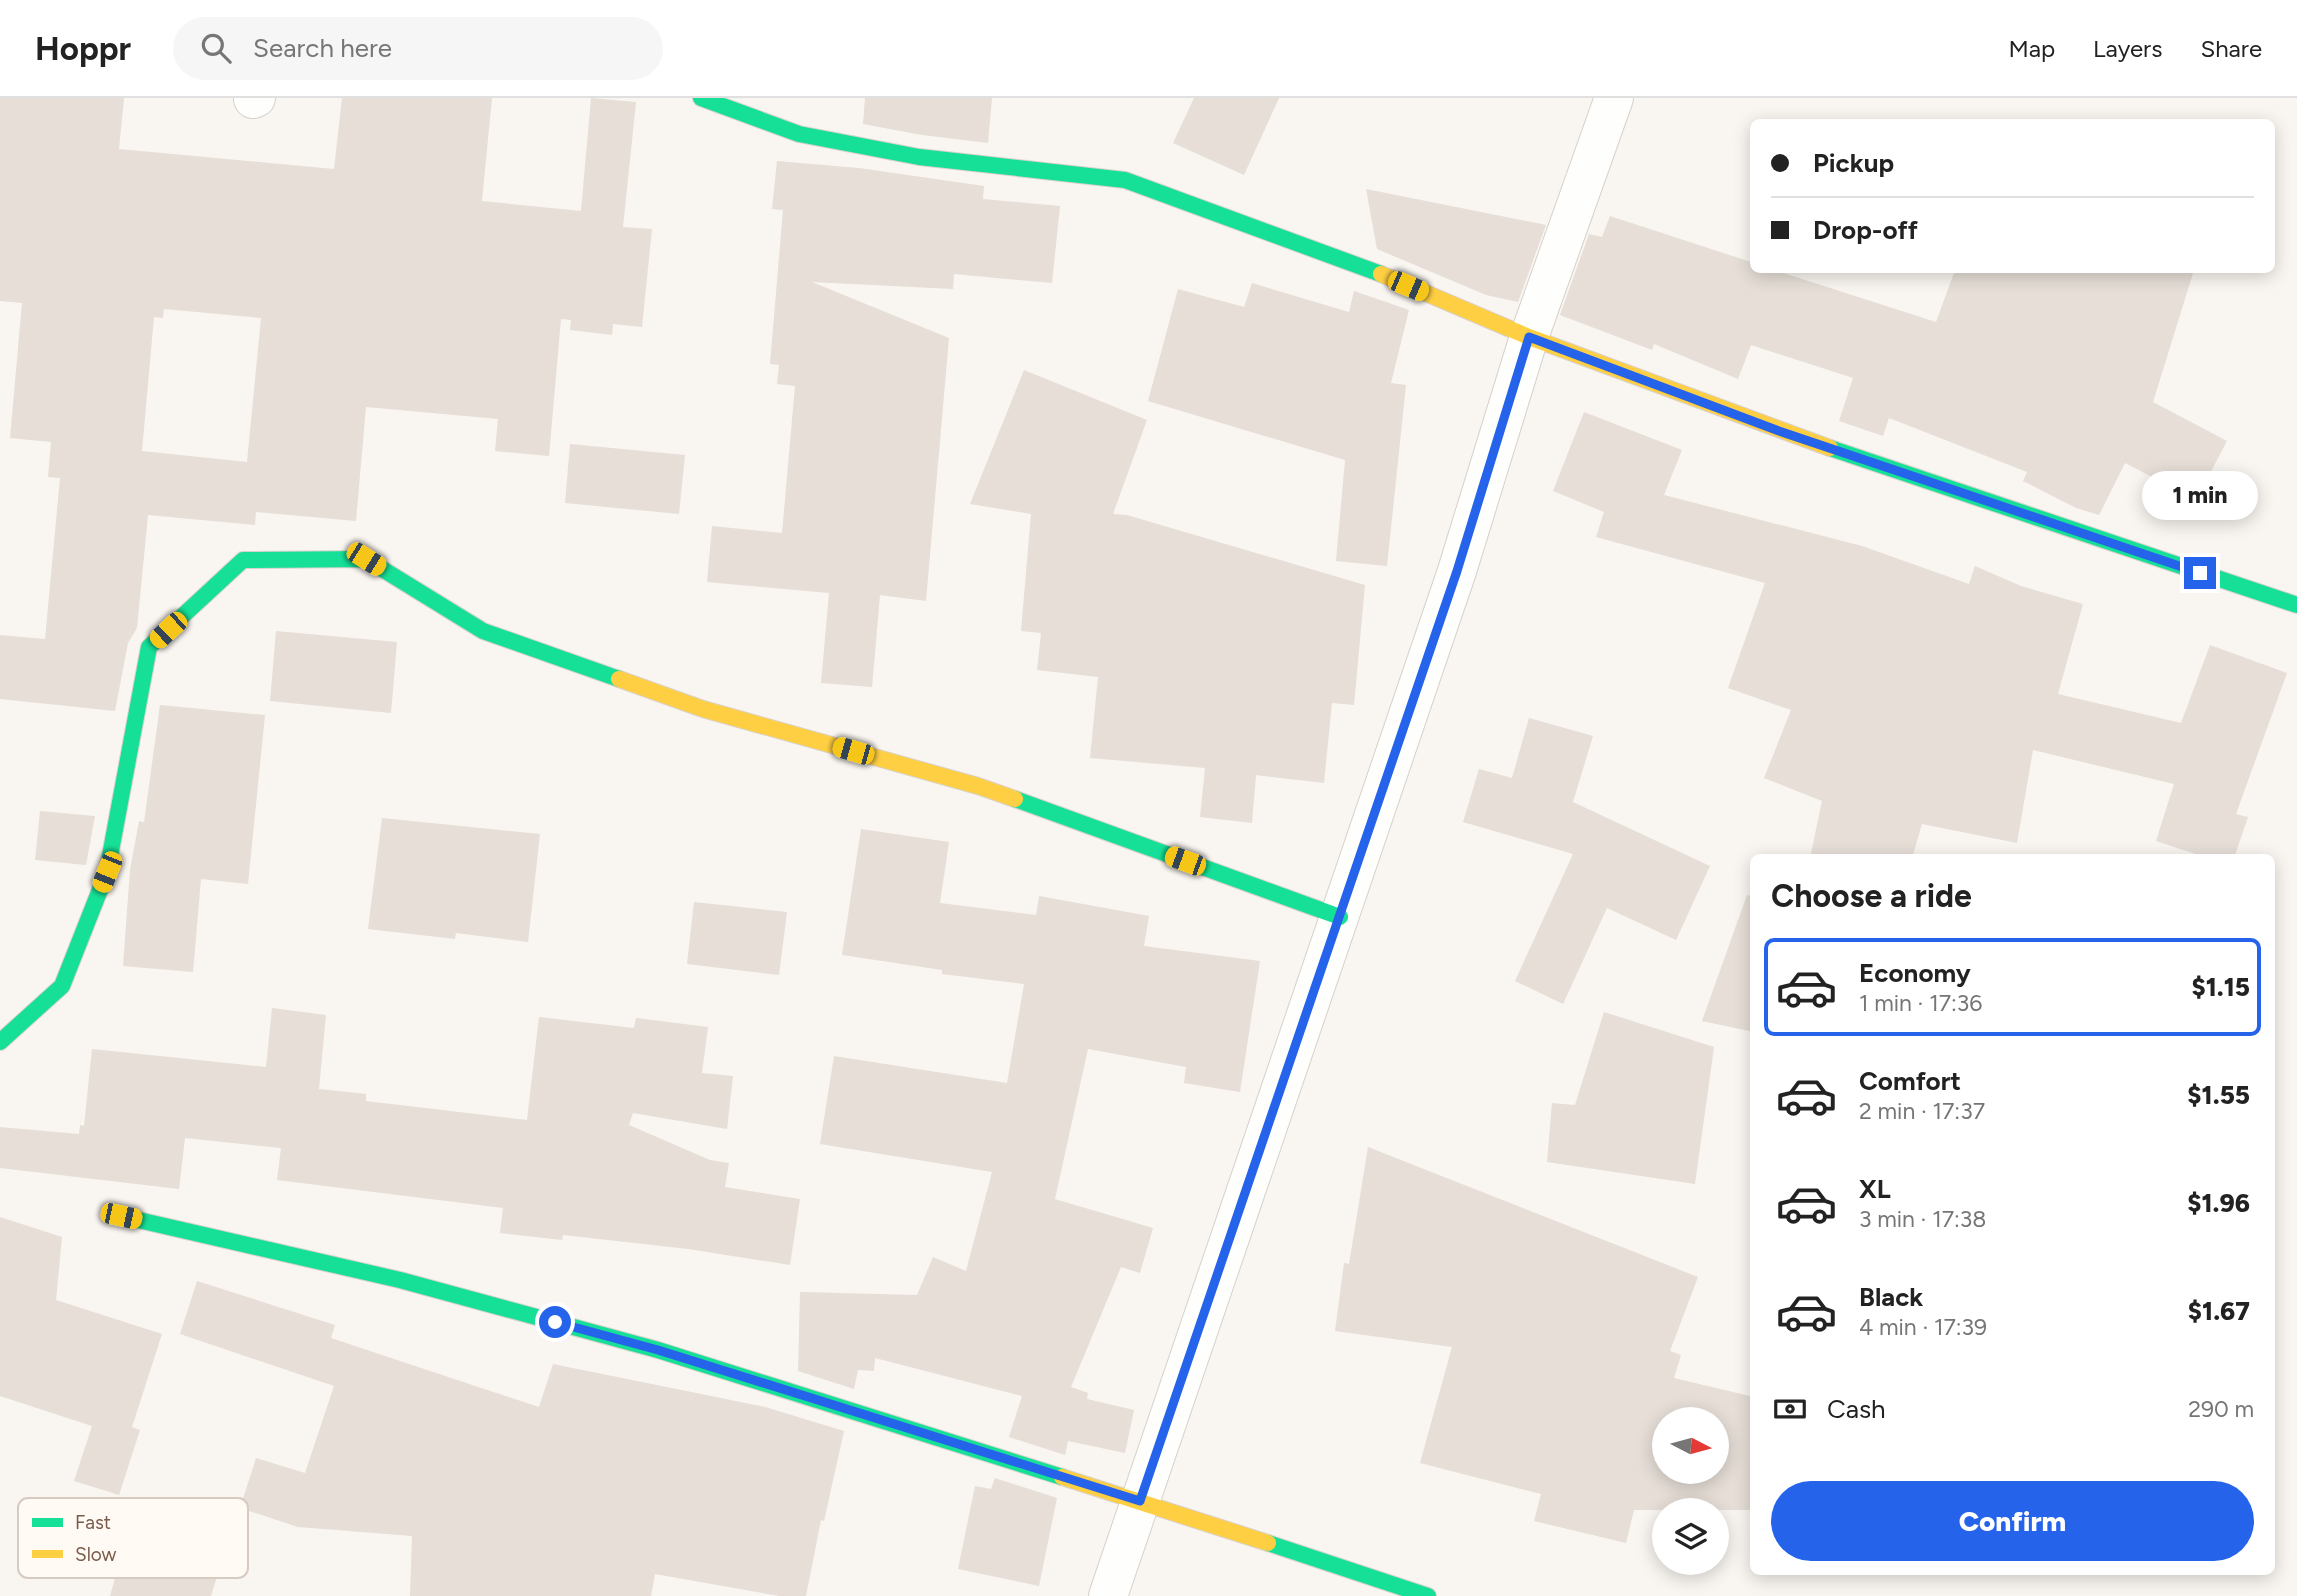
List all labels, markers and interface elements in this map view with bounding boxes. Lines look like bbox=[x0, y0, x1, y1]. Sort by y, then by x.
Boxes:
search box bbox=[173, 17, 663, 80]
text: Hoppr bbox=[35, 29, 131, 68]
icon: search bbox=[197, 29, 235, 67]
text: Search here bbox=[253, 32, 392, 64]
text: Map bbox=[2008, 34, 2055, 63]
text: Layers bbox=[2093, 34, 2162, 63]
text: Share bbox=[2200, 34, 2262, 63]
text: Pickup bbox=[1813, 147, 1894, 179]
text: Drop-off bbox=[1813, 214, 1918, 246]
car bbox=[1385, 268, 1432, 304]
callout: 1 min bbox=[2142, 472, 2258, 520]
text: 1 min bbox=[2173, 481, 2227, 509]
car bbox=[343, 539, 390, 579]
route end bbox=[2184, 557, 2216, 589]
car bbox=[146, 608, 191, 652]
car bbox=[830, 735, 877, 767]
car bbox=[1162, 844, 1209, 878]
car bbox=[90, 849, 125, 895]
text: Choose a ride bbox=[1771, 877, 1972, 915]
icon: car bbox=[1775, 956, 1838, 1019]
text: Economy bbox=[1859, 957, 1971, 989]
text: $1.15 bbox=[2191, 971, 2250, 1003]
text: 1 min · 17:36 bbox=[1859, 989, 1982, 1017]
icon: car bbox=[1775, 1064, 1838, 1127]
text: Comfort bbox=[1859, 1065, 1961, 1097]
text: $1.55 bbox=[2187, 1079, 2250, 1111]
text: 2 min · 17:37 bbox=[1859, 1097, 1985, 1125]
icon: car bbox=[1775, 1172, 1838, 1235]
text: XL bbox=[1859, 1173, 1891, 1205]
text: $1.96 bbox=[2187, 1187, 2250, 1219]
car bbox=[99, 1201, 144, 1231]
text: 3 min · 17:38 bbox=[1859, 1205, 1986, 1233]
icon: car bbox=[1775, 1280, 1838, 1343]
text: Black bbox=[1859, 1281, 1923, 1313]
text: $1.67 bbox=[2188, 1295, 2250, 1327]
route start bbox=[539, 1306, 571, 1338]
text: 4 min · 17:39 bbox=[1859, 1313, 1987, 1341]
icon: cash bbox=[1771, 1390, 1809, 1428]
text: Cash bbox=[1827, 1393, 1886, 1425]
text: 290 m bbox=[2188, 1395, 2254, 1423]
north arrow bbox=[1652, 1407, 1729, 1484]
map controls bbox=[1652, 1407, 1729, 1575]
button: Confirm bbox=[1771, 1481, 2254, 1561]
legend bbox=[18, 1498, 248, 1578]
button: layers bbox=[1652, 1498, 1729, 1575]
text: Fast bbox=[75, 1511, 111, 1534]
text: Slow bbox=[75, 1543, 117, 1566]

